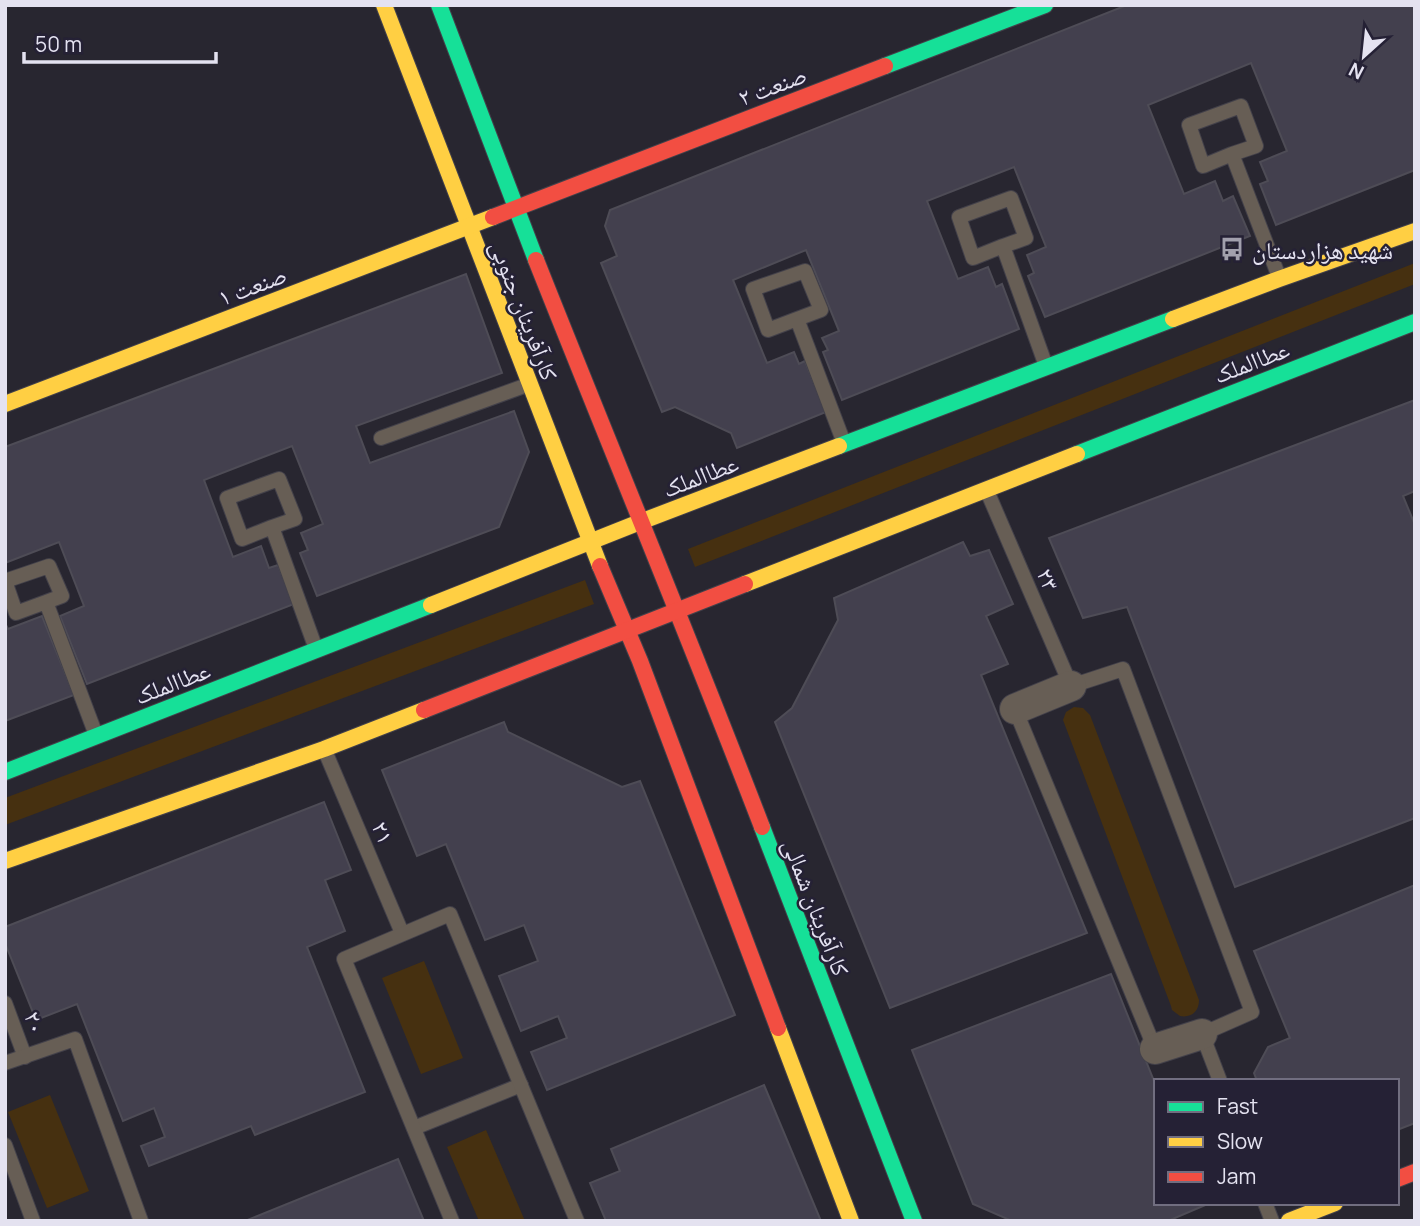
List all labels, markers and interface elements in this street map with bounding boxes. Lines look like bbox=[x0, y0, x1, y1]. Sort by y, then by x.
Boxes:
scale bar bbox=[24, 21, 217, 65]
north arrow bbox=[1329, 21, 1399, 91]
text: 50 m bbox=[35, 30, 82, 58]
text: N bbox=[1344, 56, 1368, 86]
street label: صنعت ۲ bbox=[733, 57, 811, 113]
place label: شهید هزاردستان bbox=[1252, 233, 1393, 266]
street label: کارآفرینان جنوبی bbox=[483, 235, 567, 385]
bus stop icon: شهید هزاردستان bbox=[1218, 235, 1246, 263]
street label: صنعت ۱ bbox=[213, 257, 291, 313]
street label: عطاالملک bbox=[1208, 332, 1294, 390]
street label: عطاالملک bbox=[657, 446, 743, 504]
street label: ۲۳ bbox=[1030, 563, 1068, 595]
street label: عطاالملک bbox=[129, 653, 215, 711]
street label: ۲۱ bbox=[365, 816, 403, 848]
street label: کارآفرینان شمالی bbox=[776, 834, 858, 980]
street label: ۲۰ bbox=[17, 1006, 55, 1038]
legend bbox=[1154, 1079, 1399, 1205]
text: Fast bbox=[1217, 1092, 1258, 1120]
text: Slow bbox=[1217, 1127, 1263, 1155]
text: Jam bbox=[1217, 1162, 1256, 1190]

